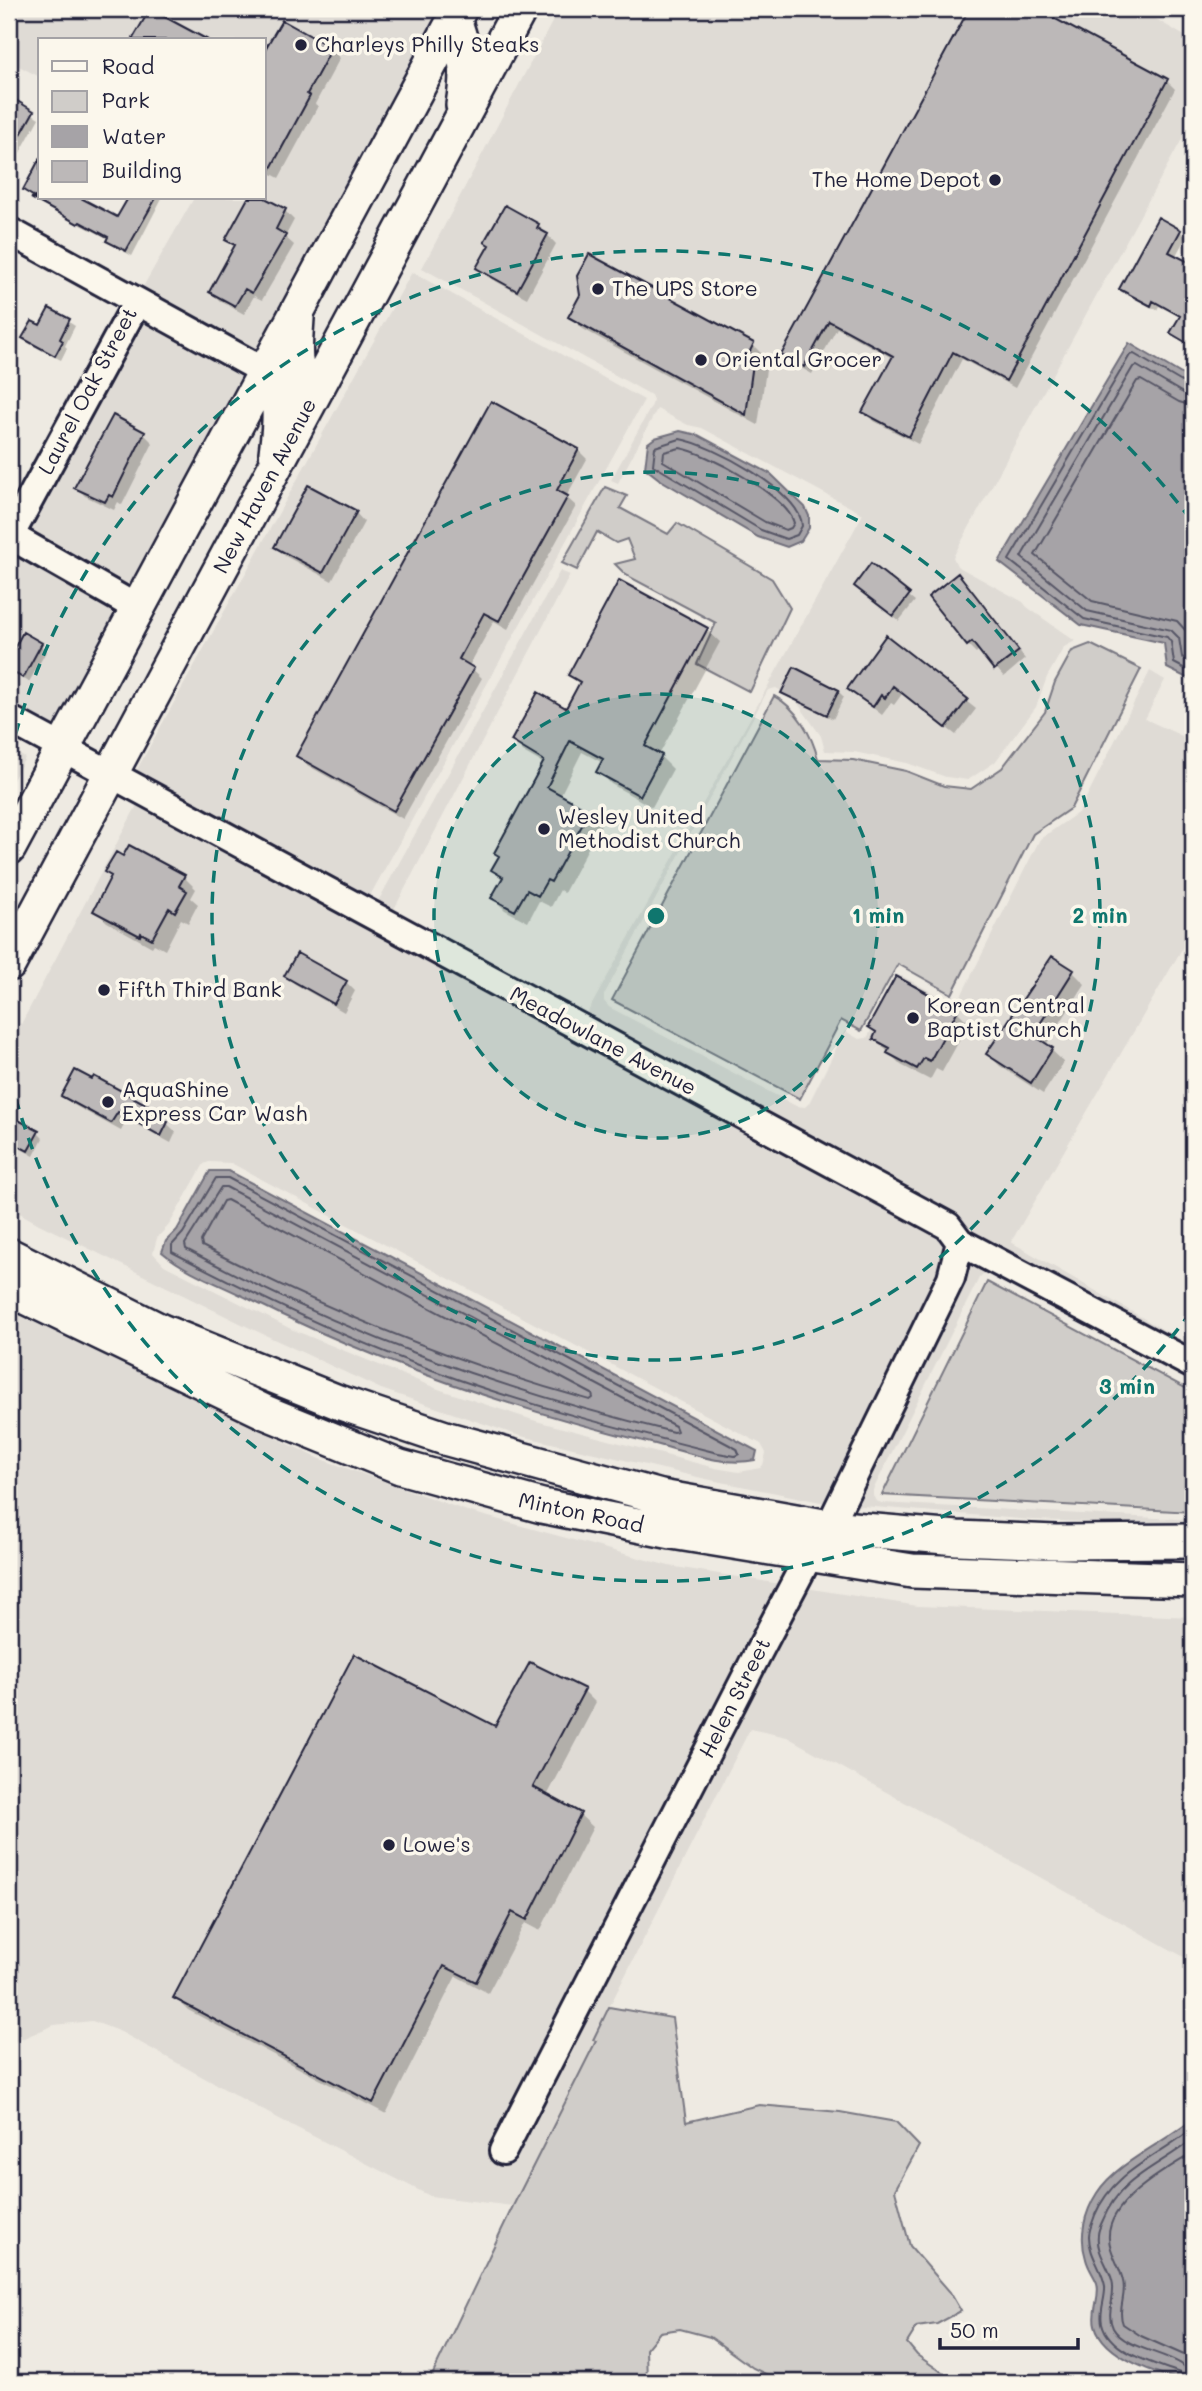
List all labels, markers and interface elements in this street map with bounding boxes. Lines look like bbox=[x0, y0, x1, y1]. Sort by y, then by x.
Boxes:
place label: Charleys Philly Steaks bbox=[315, 30, 539, 57]
marker: Charleys Philly Steaks bbox=[293, 37, 309, 53]
legend bbox=[38, 38, 266, 200]
text: Road bbox=[102, 52, 154, 79]
text: Park bbox=[102, 86, 150, 113]
text: Water bbox=[102, 122, 166, 149]
text: Building bbox=[102, 156, 182, 183]
place label: The Home Depot bbox=[812, 165, 981, 192]
marker: The Home Depot bbox=[987, 172, 1003, 188]
place label: The UPS Store bbox=[612, 274, 758, 301]
marker: The UPS Store bbox=[590, 281, 606, 297]
street label: Laurel Oak Street bbox=[31, 302, 142, 479]
place label: Oriental Grocer bbox=[715, 345, 882, 372]
marker: Oriental Grocer bbox=[693, 352, 709, 368]
street label: New Haven Avenue bbox=[206, 393, 321, 578]
place label: Wesley United Methodist Church bbox=[558, 802, 740, 853]
marker: Wesley United Methodist Church bbox=[536, 821, 552, 837]
text: 1 min bbox=[852, 901, 904, 928]
text: 2 min bbox=[1072, 901, 1128, 928]
centre of rings bbox=[644, 904, 668, 928]
place label: Fifth Third Bank bbox=[118, 975, 282, 1002]
street label: Meadowlane Avenue bbox=[506, 979, 702, 1100]
marker: Fifth Third Bank bbox=[96, 982, 112, 998]
place label: Korean Central Baptist Church bbox=[927, 991, 1085, 1042]
marker: Korean Central Baptist Church bbox=[905, 1010, 921, 1026]
place label: AquaShine Express Car Wash bbox=[122, 1075, 307, 1126]
marker: AquaShine Express Car Wash bbox=[100, 1094, 116, 1110]
text: 3 min bbox=[1099, 1372, 1155, 1399]
street label: Minton Road bbox=[516, 1485, 646, 1538]
street label: Helen Street bbox=[692, 1633, 776, 1762]
place label: Lowe's bbox=[403, 1830, 471, 1857]
marker: Lowe's bbox=[381, 1837, 397, 1853]
scale bar bbox=[940, 2307, 1078, 2351]
text: 50 m bbox=[950, 2316, 999, 2343]

